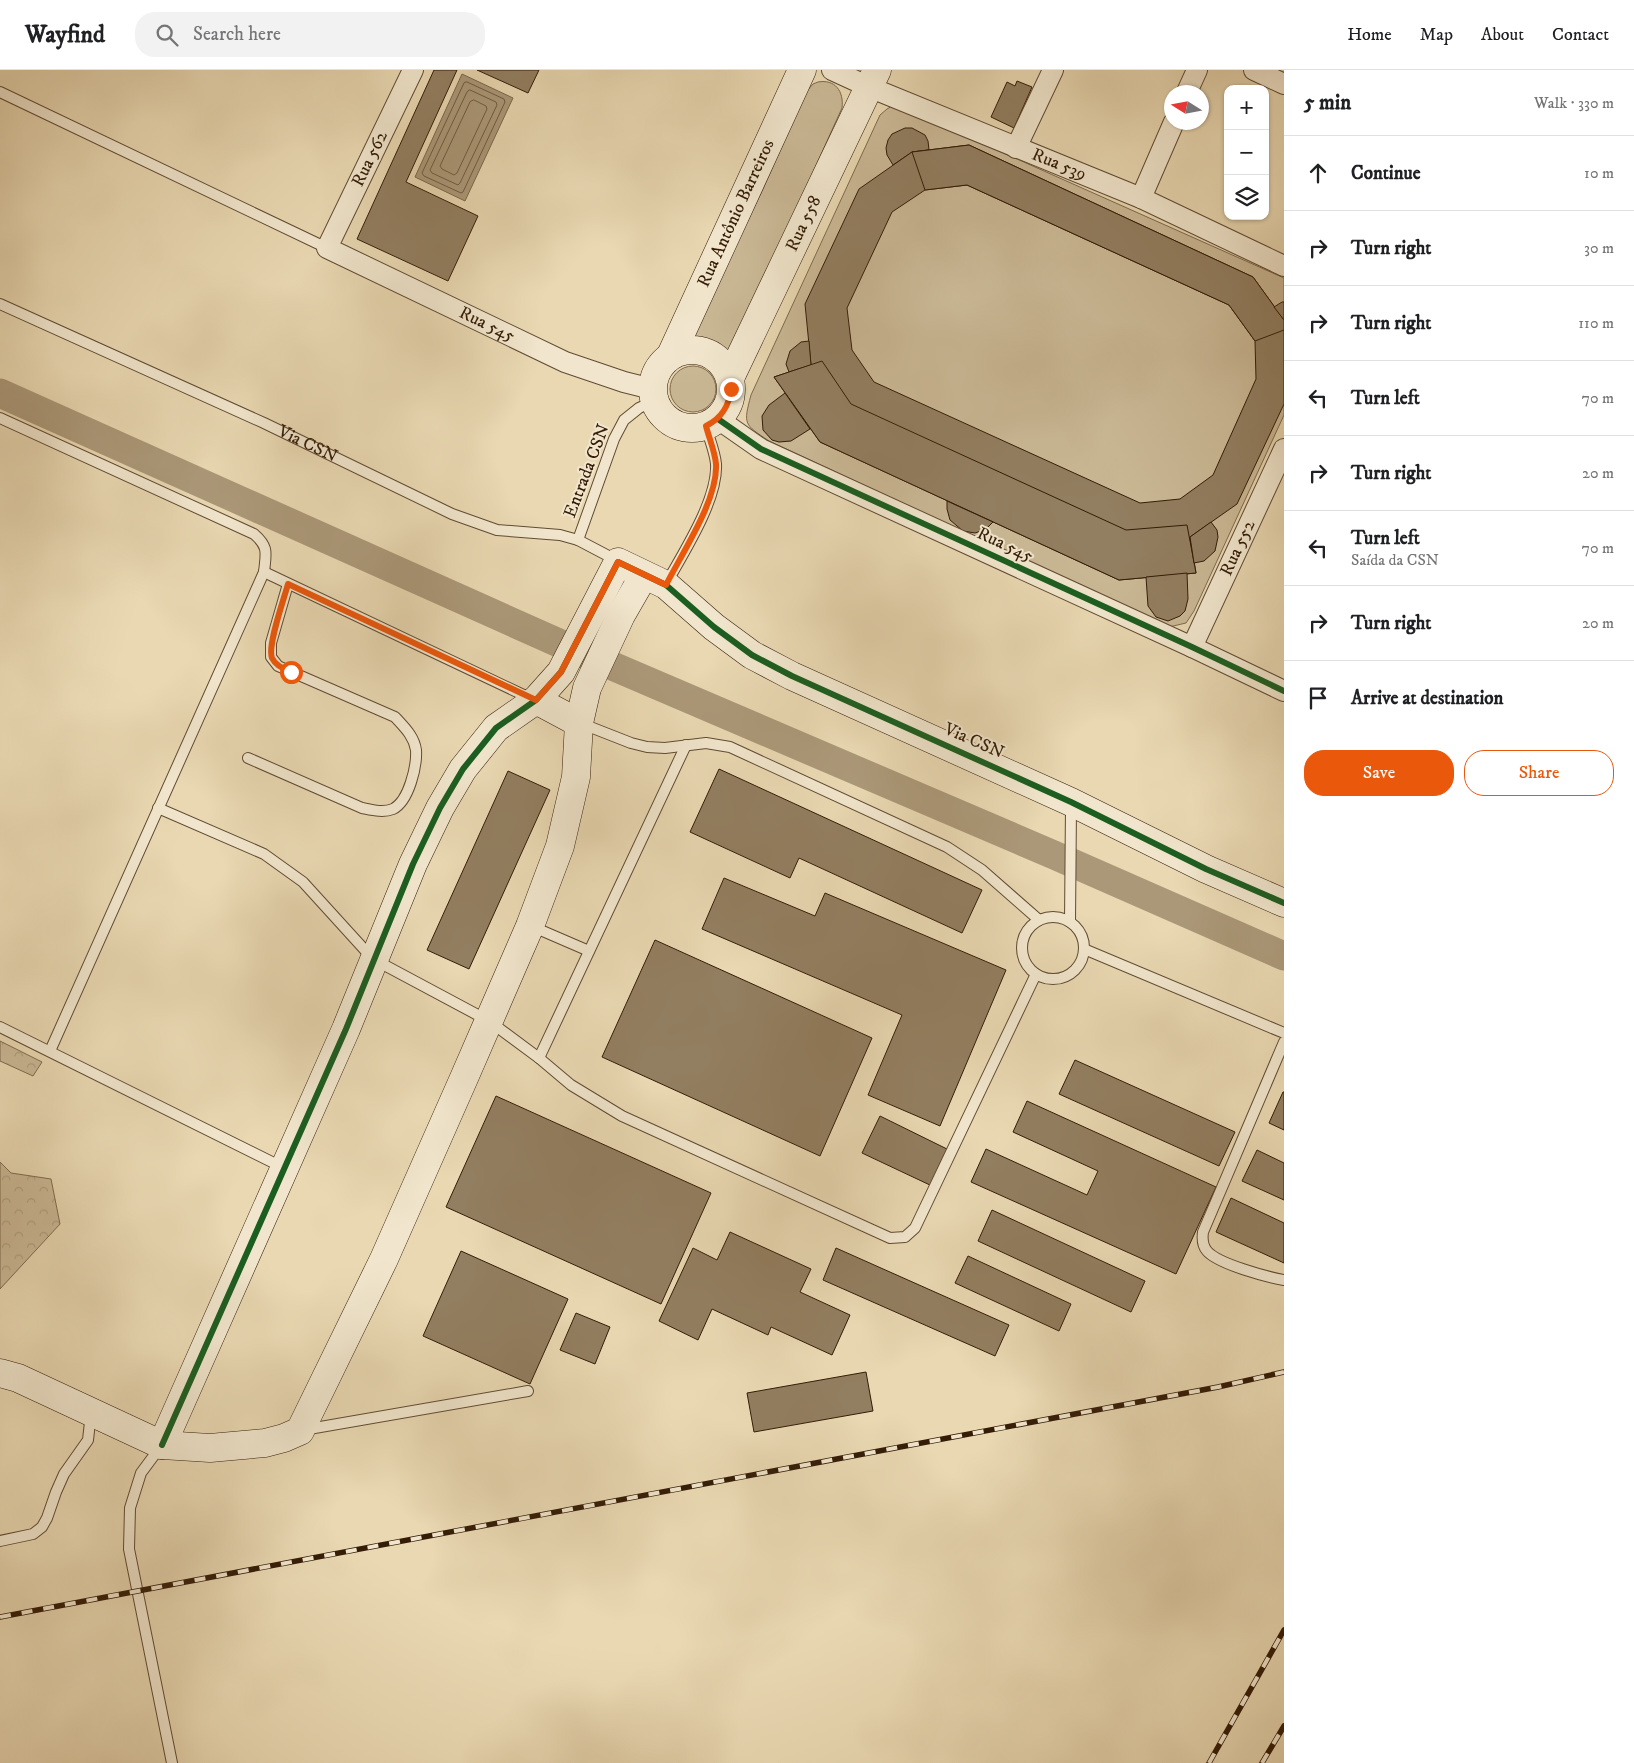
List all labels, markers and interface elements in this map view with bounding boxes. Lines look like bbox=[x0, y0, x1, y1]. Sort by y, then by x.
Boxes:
search box bbox=[135, 12, 485, 57]
text: Wayfind bbox=[25, 20, 105, 50]
icon: search bbox=[153, 21, 181, 49]
text: Search here bbox=[193, 23, 281, 46]
text: Home bbox=[1347, 24, 1392, 46]
text: Map bbox=[1420, 24, 1453, 46]
text: About bbox=[1481, 24, 1524, 46]
text: Contact bbox=[1552, 24, 1609, 46]
north arrow bbox=[1164, 85, 1209, 130]
map controls bbox=[1224, 85, 1269, 220]
button: + bbox=[1224, 85, 1269, 130]
text: 5 min bbox=[1304, 90, 1351, 116]
text: Walk · 330 m bbox=[1534, 93, 1614, 113]
street label: Rua 562 bbox=[347, 127, 393, 190]
button: − bbox=[1224, 130, 1269, 175]
street label: Rua Antônio Barreiros bbox=[693, 136, 780, 291]
street label: Rua 539 bbox=[1029, 144, 1090, 185]
icon: ahead bbox=[1304, 159, 1332, 187]
text: Continue bbox=[1351, 162, 1421, 185]
text: 10 m bbox=[1584, 163, 1614, 183]
button: layers bbox=[1224, 175, 1269, 220]
street label: Rua 558 bbox=[781, 192, 826, 255]
icon: right bbox=[1304, 234, 1332, 262]
text: Turn right bbox=[1351, 237, 1431, 260]
text: 30 m bbox=[1584, 238, 1614, 258]
street label: Rua 545 bbox=[455, 302, 518, 347]
icon: right bbox=[1304, 309, 1332, 337]
text: Turn right bbox=[1351, 312, 1431, 335]
text: 110 m bbox=[1578, 313, 1614, 333]
route end bbox=[720, 378, 743, 401]
icon: left bbox=[1304, 384, 1332, 412]
text: Turn left bbox=[1351, 387, 1420, 410]
text: 70 m bbox=[1582, 388, 1614, 408]
street label: Via CSN bbox=[273, 420, 341, 468]
street label: Entrada CSN bbox=[559, 421, 615, 521]
icon: right bbox=[1304, 459, 1332, 487]
text: Turn right bbox=[1351, 462, 1431, 485]
text: 20 m bbox=[1582, 463, 1614, 483]
street label: Rua 552 bbox=[1216, 517, 1260, 580]
street label: Rua 545 bbox=[973, 522, 1037, 568]
text: Turn left bbox=[1351, 527, 1420, 550]
icon: left bbox=[1304, 534, 1332, 562]
text: 70 m bbox=[1582, 538, 1614, 558]
text: Saída da CSN bbox=[1351, 550, 1439, 570]
icon: right bbox=[1304, 609, 1332, 637]
text: Turn right bbox=[1351, 612, 1431, 635]
text: 20 m bbox=[1582, 613, 1614, 633]
route start bbox=[280, 661, 303, 684]
icon: arrive bbox=[1304, 684, 1332, 712]
text: Arrive at destination bbox=[1351, 687, 1503, 710]
street label: Via CSN bbox=[940, 718, 1008, 764]
button: Save bbox=[1304, 750, 1454, 796]
button: Share bbox=[1464, 750, 1614, 796]

